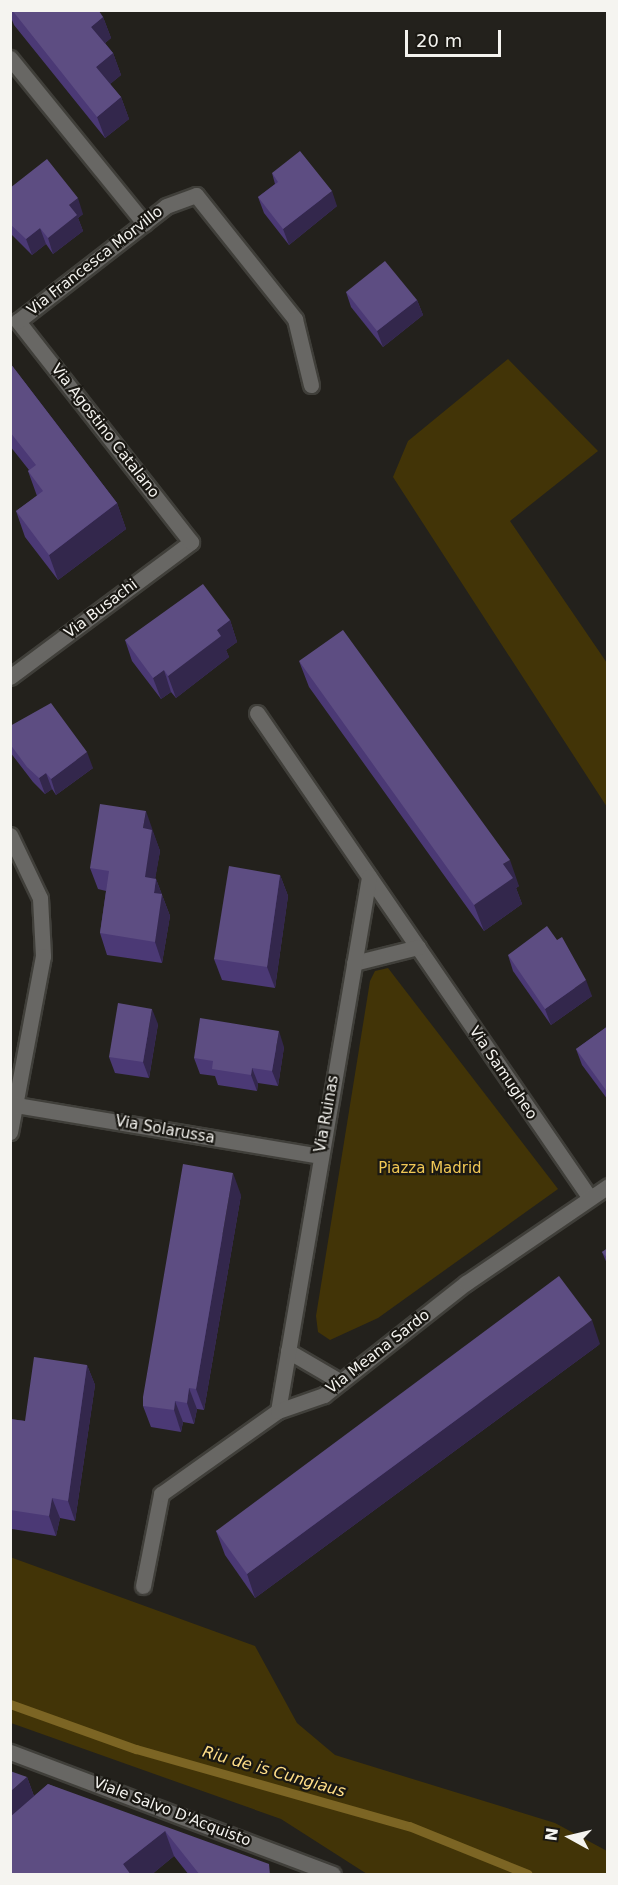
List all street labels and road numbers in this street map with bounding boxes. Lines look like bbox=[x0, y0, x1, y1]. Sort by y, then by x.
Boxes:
street label: Via Francesca Morvillo bbox=[24, 203, 166, 319]
street label: Via Agostino Catalano bbox=[47, 360, 163, 502]
street label: Via Busachi bbox=[61, 576, 141, 642]
street label: Via Samugheo bbox=[465, 1023, 541, 1123]
street label: Via Ruinas bbox=[311, 1074, 343, 1154]
street label: Via Solarussa bbox=[114, 1112, 216, 1148]
street label: Via Meana Sardo bbox=[323, 1306, 433, 1398]
street label: Viale Salvo D'Acquisto bbox=[91, 1774, 253, 1850]

